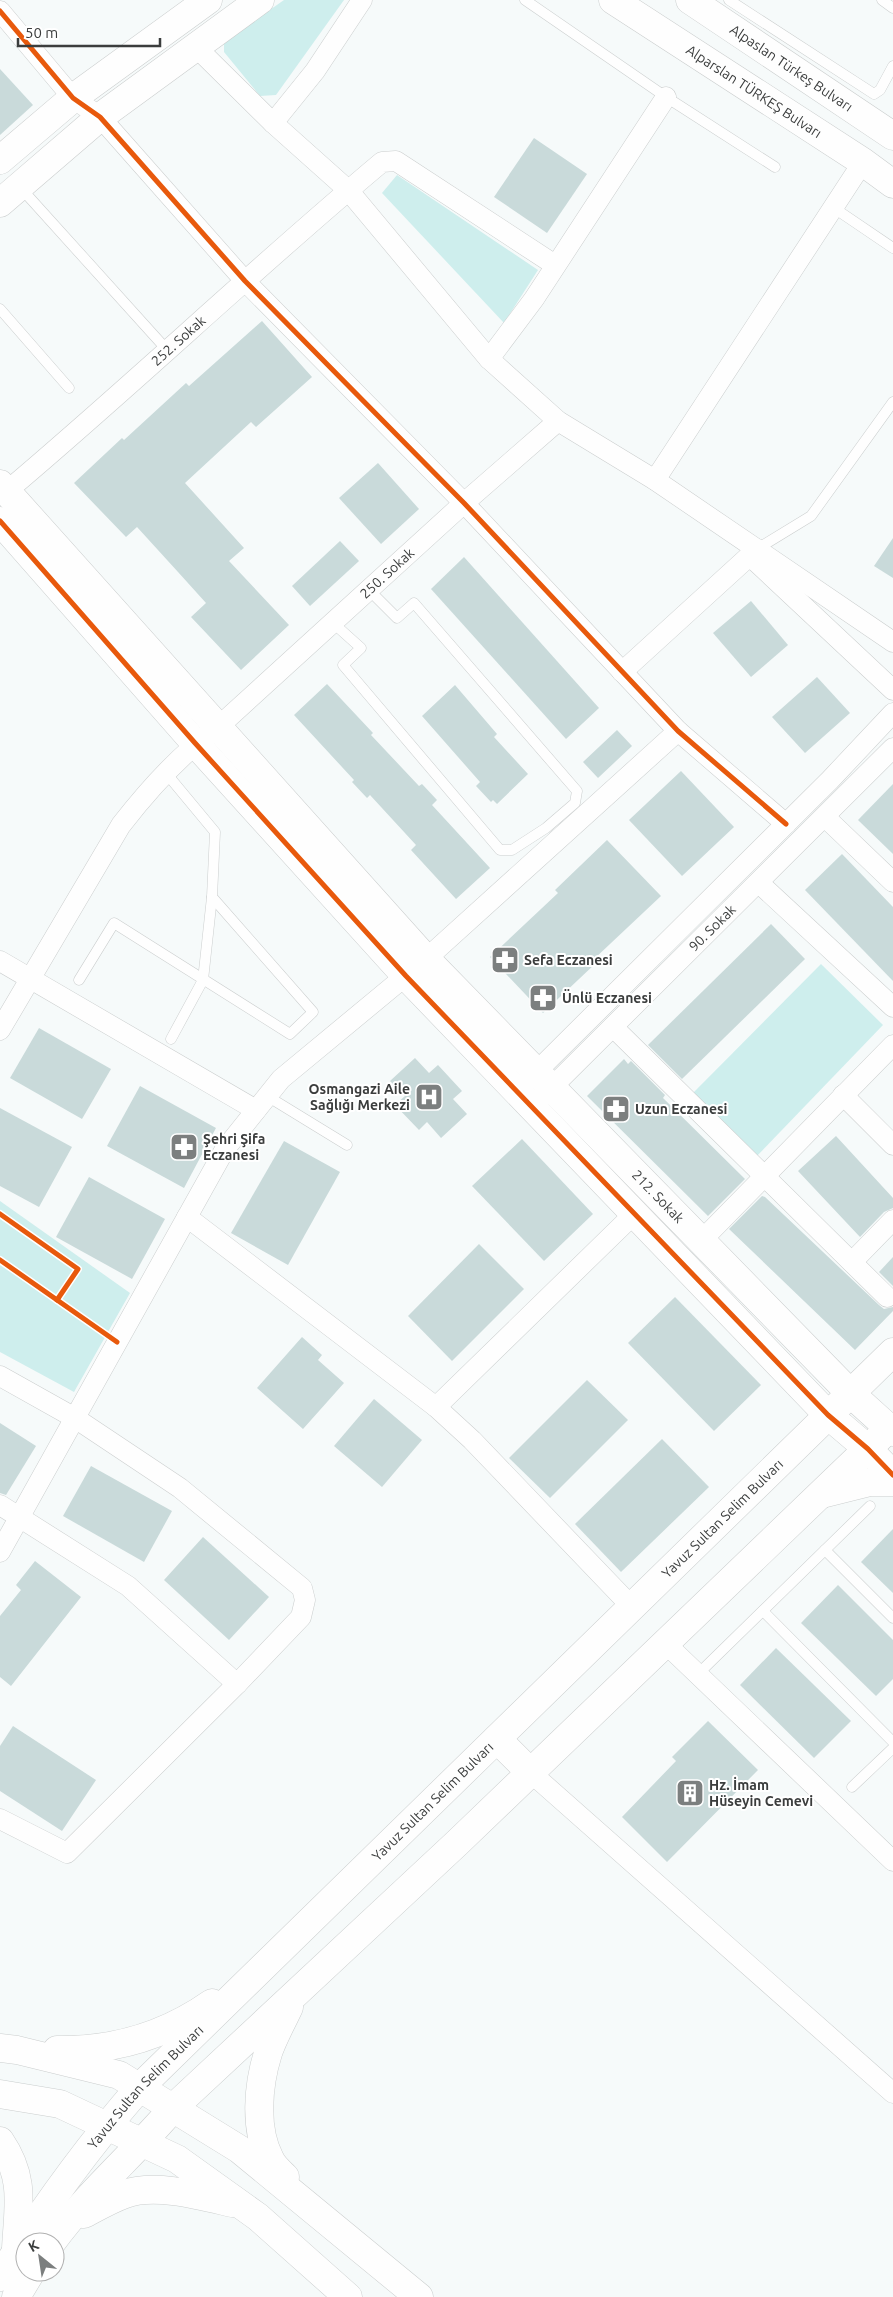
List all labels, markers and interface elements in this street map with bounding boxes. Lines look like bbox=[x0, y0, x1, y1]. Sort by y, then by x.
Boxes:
scale bar bbox=[18, 15, 160, 47]
street label: Alpaslan Türkeş Bulvarı bbox=[727, 21, 856, 115]
text: 50 m bbox=[25, 24, 58, 41]
street label: Alparslan TÜRKEŞ Bulvarı bbox=[683, 42, 825, 141]
street label: 252. Sokak bbox=[148, 312, 209, 369]
street label: 250. Sokak bbox=[357, 545, 417, 602]
street label: 90. Sokak bbox=[685, 901, 739, 954]
pharmacy icon: Sefa Eczanesi bbox=[490, 945, 520, 975]
place label: Sefa Eczanesi bbox=[524, 952, 613, 968]
pharmacy icon: Ünlü Eczanesi bbox=[528, 983, 558, 1013]
place label: Ünlü Eczanesi bbox=[562, 989, 652, 1006]
place label: Osmangazi Aile Sağlığı Merkezi bbox=[309, 1081, 410, 1113]
hospital icon: Osmangazi Aile Sağlığı Merkezi bbox=[414, 1082, 444, 1112]
pharmacy icon: Uzun Eczanesi bbox=[601, 1094, 631, 1124]
place label: Uzun Eczanesi bbox=[635, 1101, 728, 1117]
place label: Şehri Şifa Eczanesi bbox=[203, 1131, 265, 1163]
pharmacy icon: Şehri Şifa Eczanesi bbox=[169, 1132, 199, 1162]
street label: 212. Sokak bbox=[629, 1167, 687, 1226]
street label: Yavuz Sultan Selim Bulvarı bbox=[658, 1456, 786, 1581]
street label: Yavuz Sultan Selim Bulvarı bbox=[369, 1739, 496, 1864]
place label: Hz. İmam Hüseyin Cemevi bbox=[709, 1776, 813, 1809]
building icon: Hz. İmam Hüseyin Cemevi bbox=[675, 1778, 705, 1808]
street label: Yavuz Sultan Selim Bulvarı bbox=[84, 2022, 207, 2152]
north arrow bbox=[15, 2232, 65, 2282]
text: K bbox=[25, 2236, 42, 2255]

